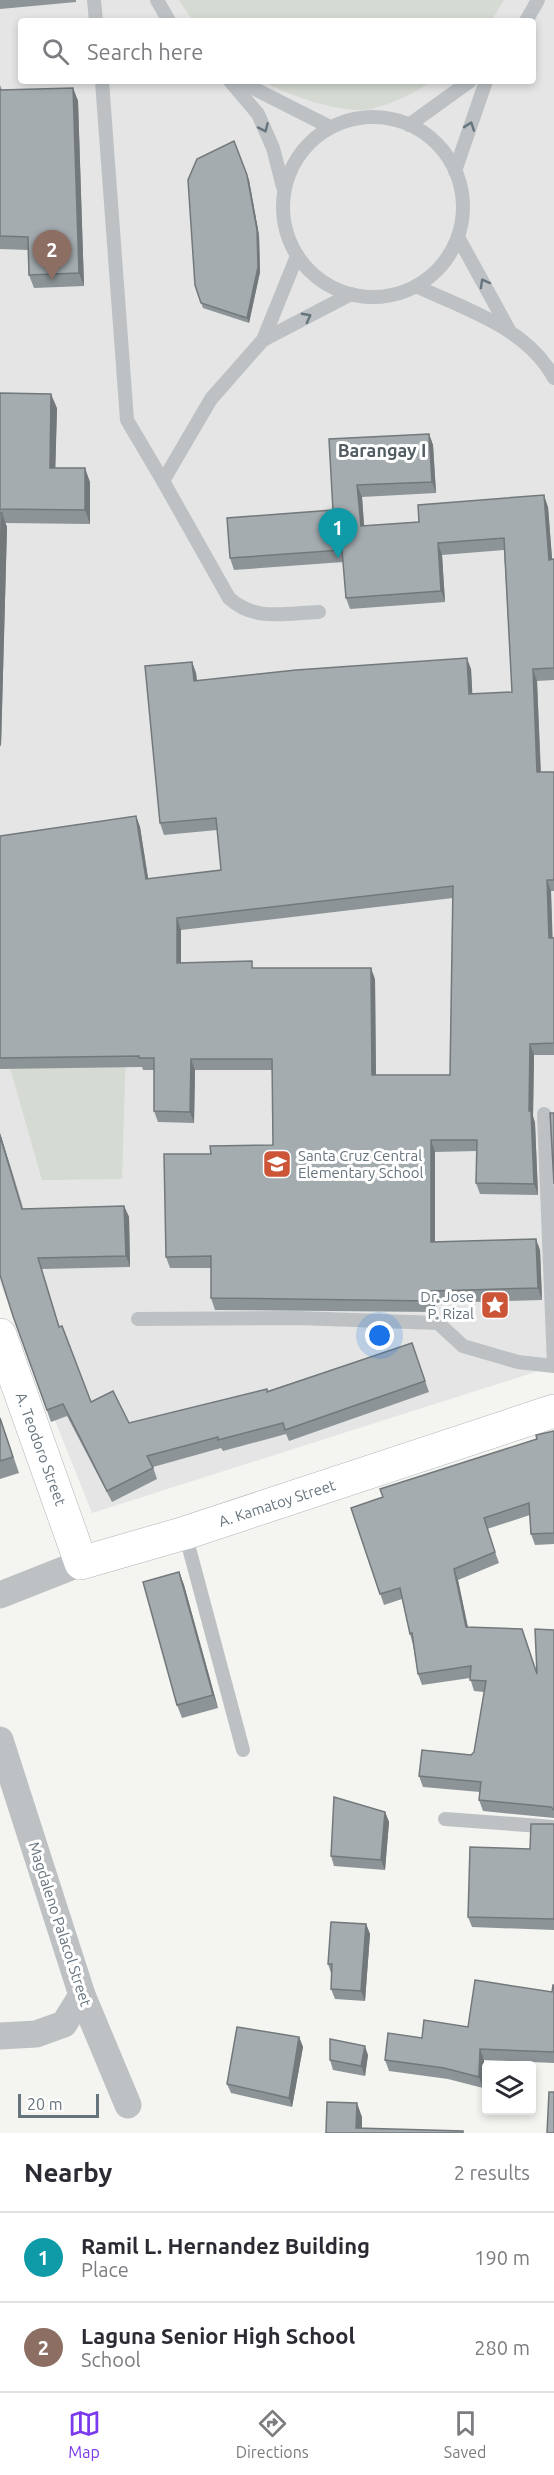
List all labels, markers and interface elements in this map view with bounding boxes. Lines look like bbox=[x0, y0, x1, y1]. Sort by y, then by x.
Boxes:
search box bbox=[18, 18, 536, 84]
icon: search bbox=[39, 35, 72, 68]
text: Search here bbox=[87, 39, 203, 64]
one-way arrow bbox=[463, 121, 476, 132]
one-way arrow bbox=[257, 122, 269, 133]
pin: 2 bbox=[32, 230, 72, 280]
one-way arrow bbox=[480, 279, 491, 289]
one-way arrow bbox=[300, 313, 311, 324]
district label: Barangay I bbox=[338, 440, 426, 460]
pin: 1 bbox=[318, 508, 358, 558]
place label: Santa Cruz Central Elementary School bbox=[298, 1147, 424, 1181]
school or university icon: Santa Cruz Central Elementary School bbox=[261, 1148, 293, 1180]
place label: Dr. Jose P. Rizal bbox=[420, 1288, 474, 1322]
place icon: Dr. Jose P. Rizal bbox=[479, 1289, 511, 1321]
your location bbox=[365, 1321, 394, 1350]
street label: A. Teodoro Street bbox=[13, 1390, 69, 1508]
street label: A. Kamatoy Street bbox=[216, 1476, 338, 1530]
street label: Magdaleno Palacol Street bbox=[25, 1840, 95, 2009]
map controls bbox=[482, 2061, 536, 2115]
button: layers bbox=[482, 2061, 536, 2115]
scale bar bbox=[18, 2091, 99, 2118]
text: 20 m bbox=[27, 2095, 63, 2113]
text: Nearby bbox=[24, 2158, 112, 2187]
text: 2 results bbox=[454, 2161, 530, 2184]
text: Ramil L. Hernandez Building bbox=[81, 2233, 370, 2258]
text: 1 bbox=[38, 2246, 49, 2269]
text: 190 m bbox=[474, 2246, 530, 2269]
text: Place bbox=[81, 2258, 129, 2281]
text: Laguna Senior High School bbox=[81, 2323, 355, 2348]
text: 2 bbox=[38, 2336, 49, 2359]
text: 280 m bbox=[474, 2336, 530, 2359]
text: School bbox=[81, 2348, 141, 2371]
tab: Map bbox=[68, 2407, 101, 2461]
tab: Directions bbox=[236, 2407, 309, 2461]
tab: Saved bbox=[444, 2407, 486, 2461]

